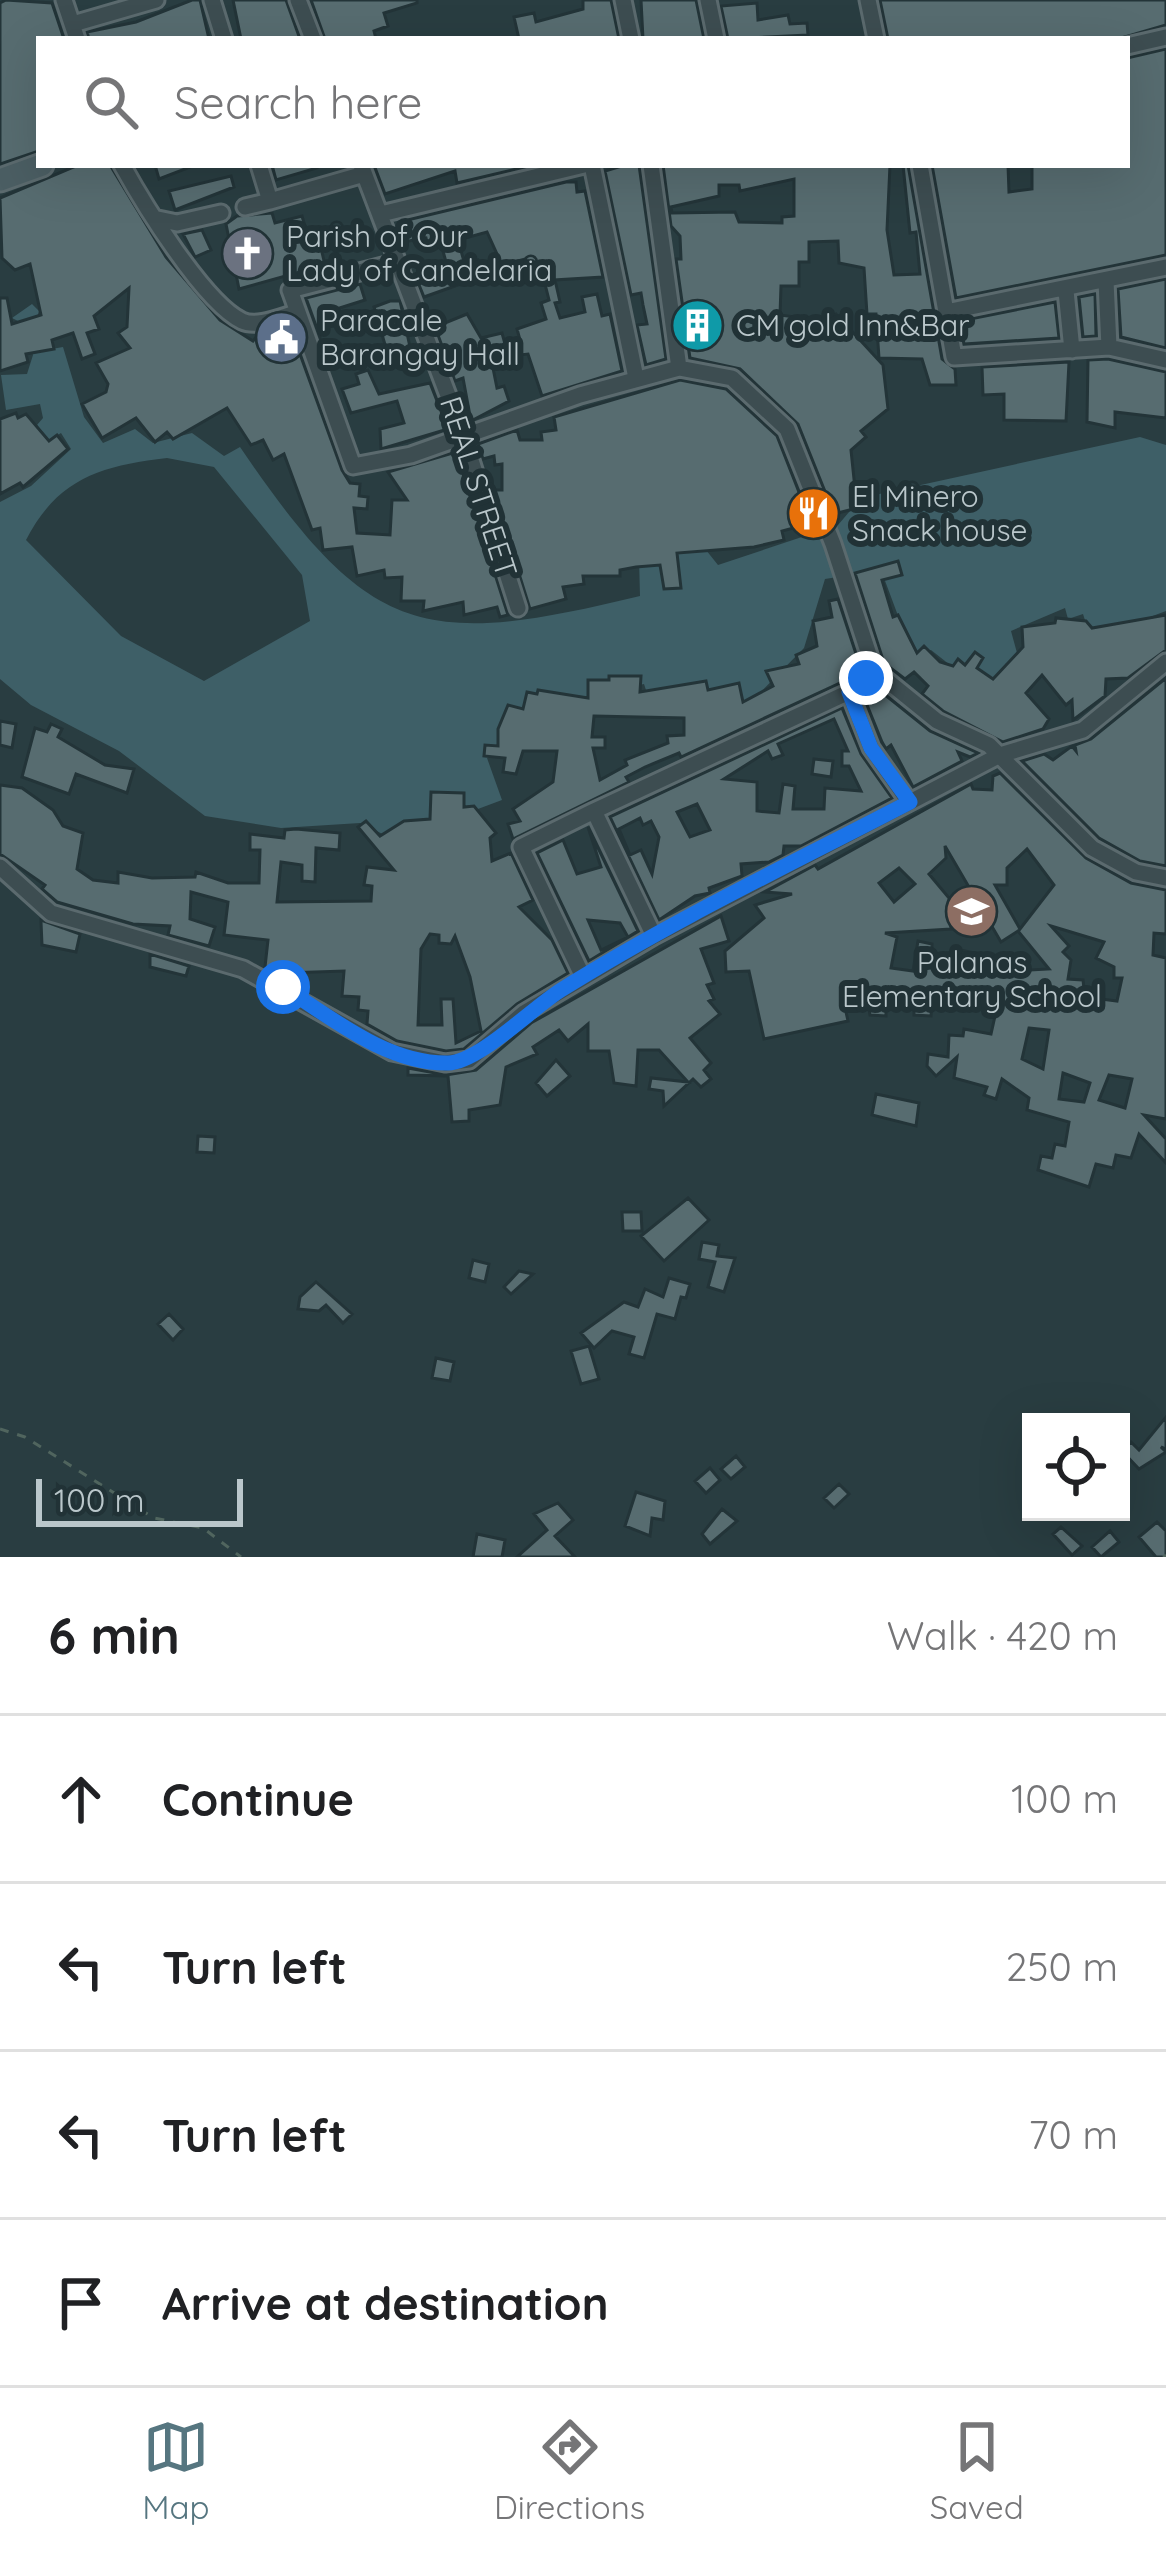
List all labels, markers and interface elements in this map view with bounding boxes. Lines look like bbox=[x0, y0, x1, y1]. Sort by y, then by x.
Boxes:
search box bbox=[36, 36, 1130, 168]
icon: search bbox=[78, 69, 144, 135]
text: Search here bbox=[174, 74, 422, 130]
place label: Parish of Our Lady of Candelaria bbox=[286, 217, 552, 289]
church icon: Parish of Our Lady of Candelaria bbox=[219, 226, 275, 282]
building icon: CM gold Inn&Bar bbox=[669, 298, 725, 354]
place label: Paracale Barangay Hall bbox=[320, 301, 520, 373]
place label: CM gold Inn&Bar bbox=[736, 306, 970, 344]
public building icon: Paracale Barangay Hall bbox=[253, 310, 309, 366]
street label: REAL STREET bbox=[432, 391, 526, 582]
place label: El Minero Snack house bbox=[852, 477, 1027, 549]
restaurant icon: El Minero Snack house bbox=[785, 486, 841, 542]
route end bbox=[839, 651, 893, 705]
school or university icon: Palanas Elementary School bbox=[944, 883, 1000, 939]
place label: Palanas Elementary School bbox=[842, 943, 1102, 1015]
route start bbox=[256, 960, 310, 1014]
map controls bbox=[1022, 1413, 1130, 1521]
button: locate bbox=[1022, 1413, 1130, 1521]
scale bar bbox=[36, 1473, 243, 1526]
text: 100 m bbox=[54, 1479, 145, 1520]
text: 6 min bbox=[48, 1603, 180, 1667]
text: Walk · 420 m bbox=[887, 1611, 1118, 1660]
icon: ahead bbox=[48, 1766, 114, 1832]
text: Continue bbox=[162, 1771, 354, 1827]
text: 100 m bbox=[1011, 1774, 1118, 1823]
icon: left bbox=[48, 1934, 114, 2000]
text: Turn left bbox=[162, 1939, 347, 1995]
text: 250 m bbox=[1006, 1942, 1118, 1991]
icon: left bbox=[48, 2102, 114, 2168]
text: Turn left bbox=[162, 2107, 347, 2163]
text: 70 m bbox=[1029, 2110, 1118, 2159]
icon: arrive bbox=[48, 2270, 114, 2336]
text: Arrive at destination bbox=[162, 2275, 608, 2331]
tab: Map bbox=[142, 2414, 210, 2527]
tab: Directions bbox=[494, 2414, 645, 2527]
tab: Saved bbox=[930, 2414, 1024, 2527]

